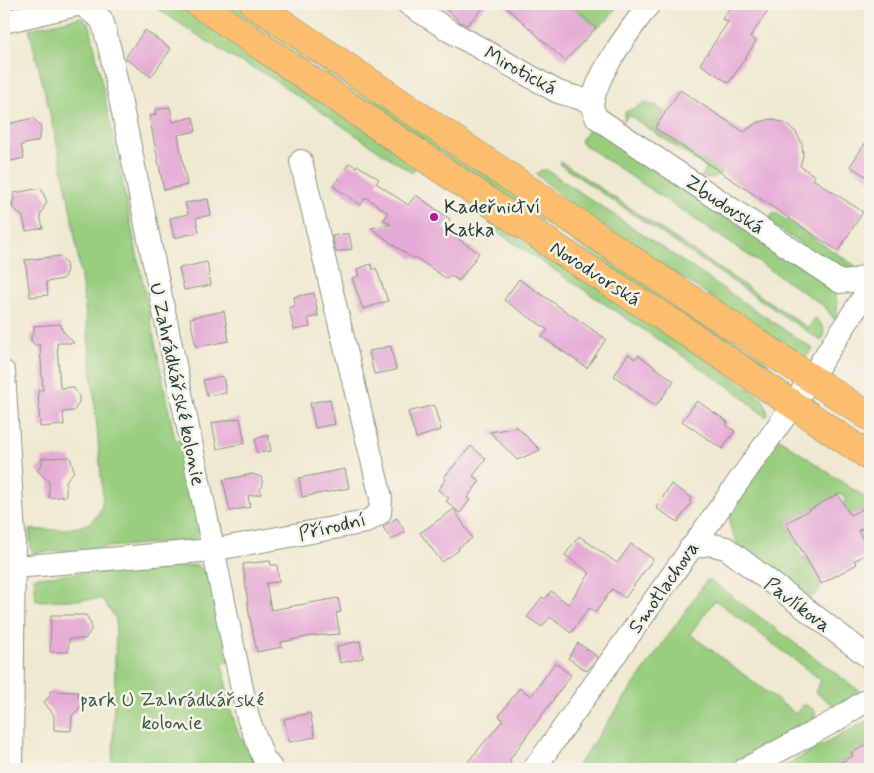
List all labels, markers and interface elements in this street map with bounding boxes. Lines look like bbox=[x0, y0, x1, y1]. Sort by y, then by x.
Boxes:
street label: Mirotická bbox=[479, 40, 562, 102]
street label: Zbudovská bbox=[679, 169, 769, 242]
place label: Kadeřnictví Katka bbox=[444, 194, 541, 244]
marker: Kadeřnictví Katka bbox=[428, 211, 440, 223]
street label: Novodvorská bbox=[544, 235, 646, 314]
street label: U Zahrádkářské kolonie bbox=[142, 280, 211, 488]
street label: Přírodní bbox=[296, 507, 369, 548]
street label: Smotlachova bbox=[622, 536, 706, 639]
street label: Pavlíkova bbox=[758, 571, 836, 639]
park label: park U Zahrádkářské kolonie bbox=[80, 687, 264, 737]

